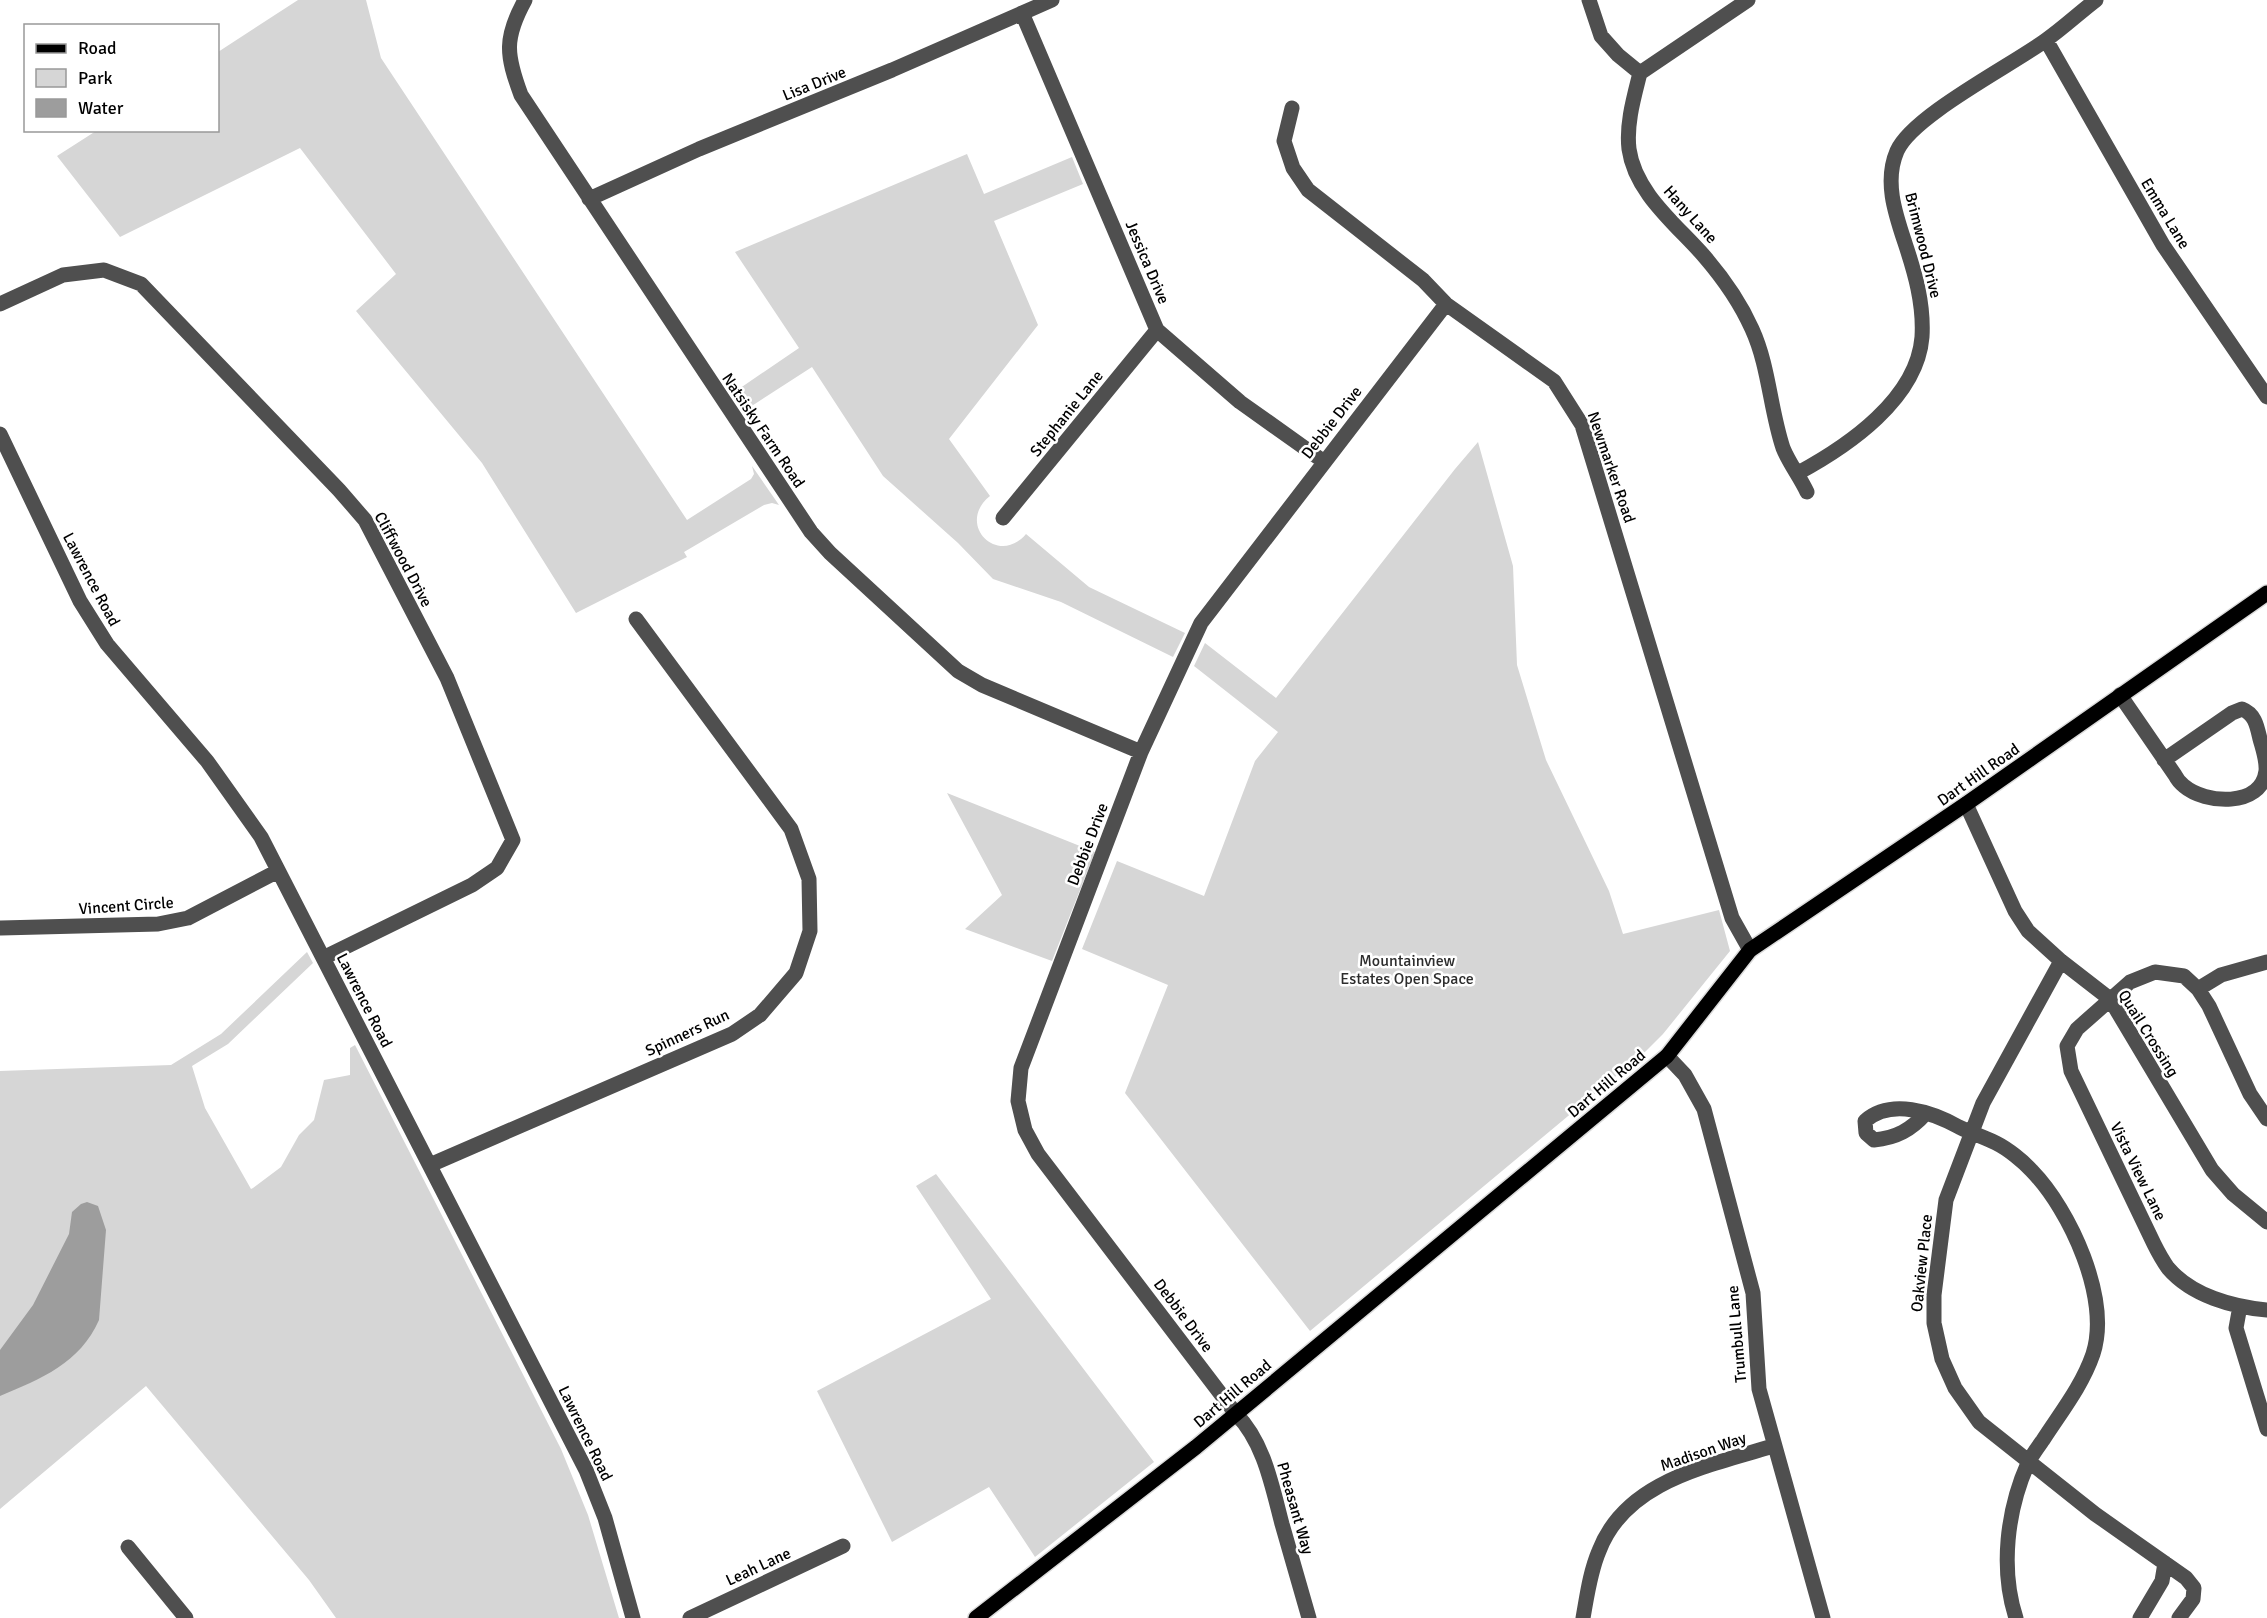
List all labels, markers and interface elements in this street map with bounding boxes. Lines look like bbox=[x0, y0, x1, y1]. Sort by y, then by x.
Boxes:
legend bbox=[24, 24, 219, 132]
text: Road bbox=[78, 37, 117, 59]
street label: Lisa Drive bbox=[780, 62, 849, 106]
text: Park bbox=[78, 67, 113, 89]
text: Water bbox=[78, 97, 124, 119]
street label: Emma Lane bbox=[2136, 174, 2194, 253]
street label: Hany Lane bbox=[1659, 181, 1722, 248]
street label: Brimwood Drive bbox=[1900, 190, 1946, 300]
street label: Jessica Drive bbox=[1121, 218, 1174, 307]
street label: Stephanie Lane bbox=[1026, 366, 1108, 461]
street label: Natsisky Farm Road bbox=[717, 369, 809, 492]
street label: Debbie Drive bbox=[1297, 382, 1366, 463]
street label: Newmarker Road bbox=[1583, 409, 1639, 526]
street label: Cliffwood Drive bbox=[370, 508, 437, 611]
street label: Lawrence Road bbox=[58, 529, 124, 630]
street label: Dart Hill Road bbox=[1934, 739, 2024, 810]
street label: Debbie Drive bbox=[1063, 800, 1113, 889]
street label: Vincent Circle bbox=[78, 893, 174, 919]
street label: Lawrence Road bbox=[332, 950, 396, 1051]
park label: Mountainview Estates Open Space bbox=[1340, 951, 1474, 989]
street label: Quail Crossing bbox=[2113, 986, 2183, 1081]
street label: Spinners Run bbox=[642, 1005, 733, 1061]
street label: Dart Hill Road bbox=[1564, 1045, 1650, 1122]
street label: Vista View Lane bbox=[2106, 1119, 2171, 1224]
street label: Oakview Place bbox=[1907, 1213, 1937, 1313]
street label: Debbie Drive bbox=[1149, 1275, 1217, 1356]
street label: Trumbull Lane bbox=[1723, 1284, 1751, 1383]
street label: Dart Hill Road bbox=[1190, 1355, 1276, 1432]
street label: Lawrence Road bbox=[553, 1383, 617, 1484]
street label: Madison Way bbox=[1658, 1428, 1749, 1476]
street label: Pheasant Way bbox=[1272, 1460, 1318, 1557]
street label: Leah Lane bbox=[723, 1543, 794, 1591]

